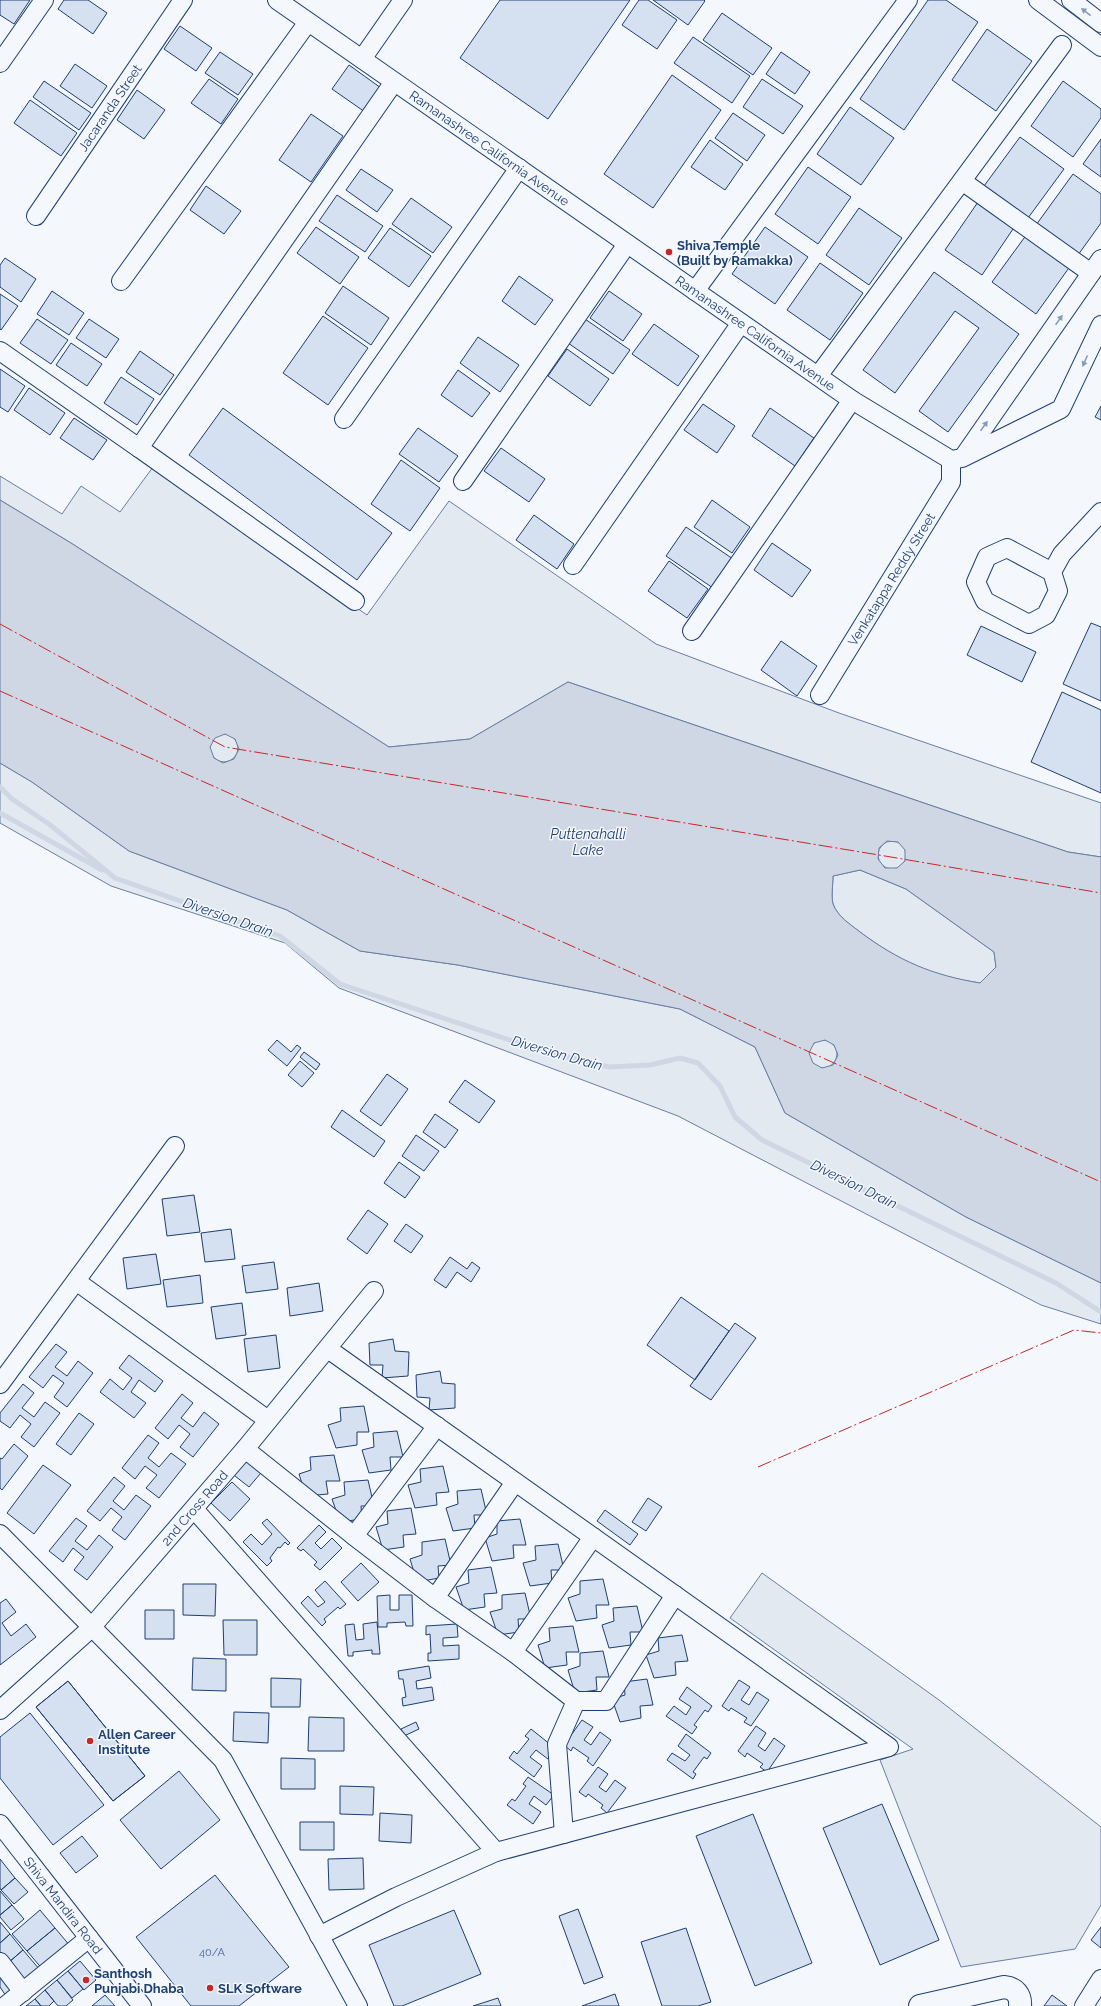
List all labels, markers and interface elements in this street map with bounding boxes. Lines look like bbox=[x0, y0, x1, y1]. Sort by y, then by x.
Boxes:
one-way arrow bbox=[1081, 7, 1092, 16]
street label: Jacaranda Street bbox=[75, 61, 145, 154]
street label: Ramanashree California Avenue bbox=[407, 88, 572, 209]
place label: Shiva Temple (Built by Ramakka) bbox=[677, 238, 793, 268]
marker: Shiva Temple (Built by Ramakka) bbox=[664, 247, 674, 257]
street label: Ramanashree California Avenue bbox=[673, 273, 838, 394]
one-way arrow bbox=[1055, 314, 1063, 325]
one-way arrow bbox=[1082, 355, 1088, 367]
one-way arrow bbox=[980, 421, 988, 431]
street label: Venkatappa Reddy Street bbox=[845, 510, 939, 649]
water label: Puttenahalli Lake bbox=[550, 826, 627, 858]
water label: Diversion Drain bbox=[181, 894, 275, 940]
water label: Diversion Drain bbox=[510, 1032, 605, 1074]
water label: Diversion Drain bbox=[808, 1156, 900, 1212]
street label: 2nd Cross Road bbox=[158, 1468, 231, 1549]
place label: Allen Career Institute bbox=[98, 1727, 176, 1757]
marker: Allen Career Institute bbox=[85, 1736, 95, 1746]
street label: Shiva Mandira Road bbox=[21, 1854, 105, 1957]
house number: 40/A bbox=[199, 1946, 226, 1959]
place label: Santhosh Punjabi Dhaba bbox=[94, 1966, 184, 1996]
marker: Santhosh Punjabi Dhaba bbox=[81, 1975, 91, 1985]
place label: SLK Software bbox=[218, 1981, 302, 1996]
marker: SLK Software bbox=[205, 1983, 215, 1993]

